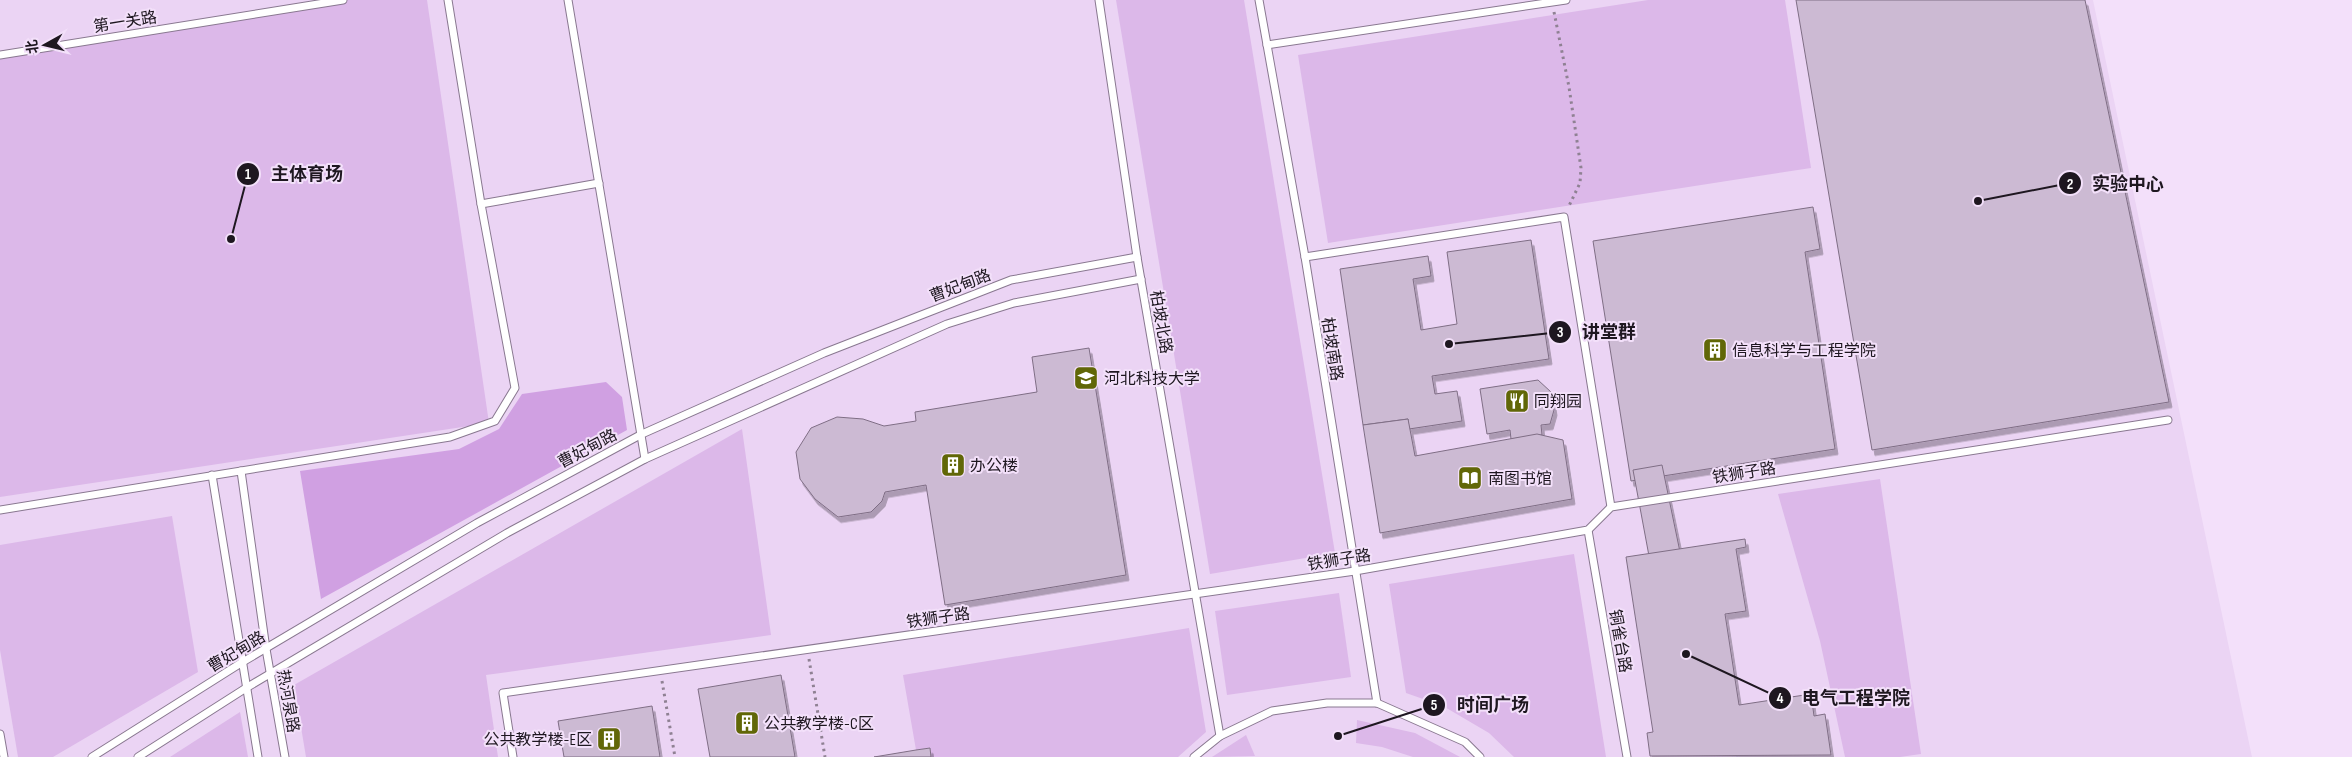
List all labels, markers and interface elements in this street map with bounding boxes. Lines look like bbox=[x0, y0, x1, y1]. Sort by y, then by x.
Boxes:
street label: 第一关路 bbox=[92, 8, 158, 37]
north arrow bbox=[20, 20, 70, 70]
text: 北 bbox=[23, 39, 42, 55]
callout: 主体育场 bbox=[236, 157, 353, 190]
text: 主体育场 bbox=[271, 164, 343, 185]
text: 1 bbox=[245, 165, 251, 184]
callout: 实验中心 bbox=[2057, 167, 2174, 200]
text: 实验中心 bbox=[2092, 174, 2164, 195]
text: 2 bbox=[2067, 175, 2073, 194]
street label: 曹妃甸路 bbox=[927, 266, 994, 307]
street label: 柏坡北路 bbox=[1146, 289, 1175, 355]
callout: 讲堂群 bbox=[1547, 315, 1646, 348]
street label: 柏坡南路 bbox=[1317, 316, 1346, 382]
text: 讲堂群 bbox=[1582, 322, 1636, 343]
text: 3 bbox=[1557, 323, 1564, 342]
building icon: 信息科学与工程学院 bbox=[1702, 337, 1728, 363]
place label: 信息科学与工程学院 bbox=[1732, 342, 1876, 361]
school or university icon: 河北科技大学 bbox=[1073, 365, 1099, 391]
place label: 河北科技大学 bbox=[1104, 370, 1200, 389]
restaurant icon: 同翔园 bbox=[1504, 388, 1530, 414]
place label: 同翔园 bbox=[1534, 393, 1582, 412]
street label: 曹妃甸路 bbox=[555, 426, 620, 473]
building icon: 办公楼 bbox=[940, 452, 966, 478]
place label: 办公楼 bbox=[970, 457, 1018, 476]
street label: 铁狮子路 bbox=[1711, 459, 1777, 488]
library icon: 南图书馆 bbox=[1457, 465, 1483, 491]
place label: 南图书馆 bbox=[1488, 470, 1552, 489]
street label: 铁狮子路 bbox=[1306, 546, 1372, 575]
street label: 铁狮子路 bbox=[905, 605, 971, 632]
street label: 铜雀台路 bbox=[1605, 608, 1634, 674]
street label: 曹妃甸路 bbox=[204, 628, 269, 677]
street label: 热河泉路 bbox=[273, 668, 302, 734]
callout: 电气工程学院 bbox=[1767, 681, 1920, 714]
text: 电气工程学院 bbox=[1802, 688, 1910, 709]
callout: 时间广场 bbox=[1422, 689, 1539, 722]
text: 4 bbox=[1777, 689, 1784, 708]
text: 时间广场 bbox=[1457, 695, 1529, 716]
text: 5 bbox=[1431, 696, 1438, 715]
building icon: 公共教学楼-C区 bbox=[734, 710, 760, 736]
place label: 公共教学楼-C区 bbox=[764, 715, 874, 734]
building icon: 公共教学楼-E区 bbox=[596, 726, 622, 752]
place label: 公共教学楼-E区 bbox=[484, 731, 592, 750]

